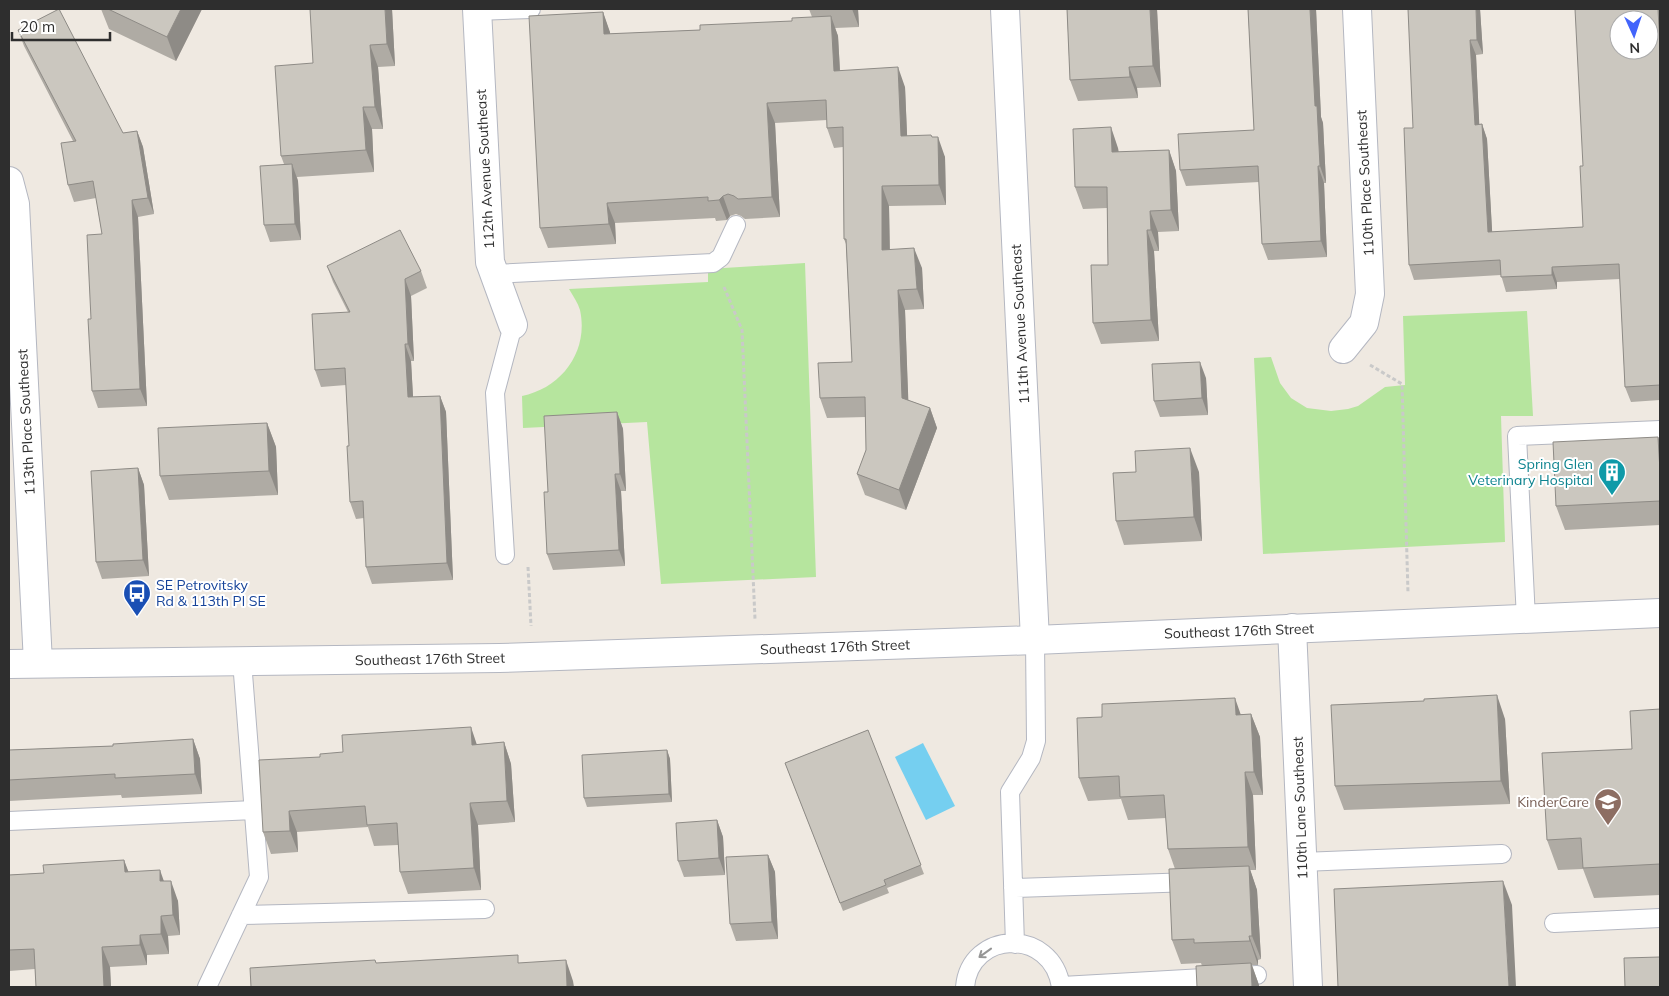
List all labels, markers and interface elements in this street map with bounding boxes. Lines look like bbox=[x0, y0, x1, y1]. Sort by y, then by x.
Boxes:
scale bar bbox=[12, 10, 110, 42]
north arrow bbox=[1609, 10, 1659, 60]
text: 20 m bbox=[20, 17, 55, 36]
text: N bbox=[1629, 39, 1640, 57]
street label: 112th Avenue Southeast bbox=[472, 89, 498, 249]
street label: 110th Place Southeast bbox=[1352, 109, 1378, 257]
street label: 111th Avenue Southeast bbox=[1007, 244, 1033, 404]
street label: 113th Place Southeast bbox=[13, 348, 39, 496]
place label: Spring Glen Veterinary Hospital bbox=[1468, 455, 1593, 489]
building icon: Spring Glen Veterinary Hospital bbox=[1597, 457, 1627, 496]
place label: SE Petrovitsky Rd & 113th Pl SE bbox=[156, 576, 266, 610]
bus stop icon: SE Petrovitsky Rd & 113th Pl SE bbox=[122, 578, 152, 617]
street label: Southeast 176th Street bbox=[1164, 619, 1314, 643]
street label: Southeast 176th Street bbox=[760, 635, 910, 659]
street label: Southeast 176th Street bbox=[355, 649, 505, 669]
street label: 110th Lane Southeast bbox=[1289, 736, 1311, 880]
school or university icon: KinderCare bbox=[1593, 787, 1623, 826]
place label: KinderCare bbox=[1517, 793, 1589, 811]
one-way arrow bbox=[978, 948, 992, 958]

